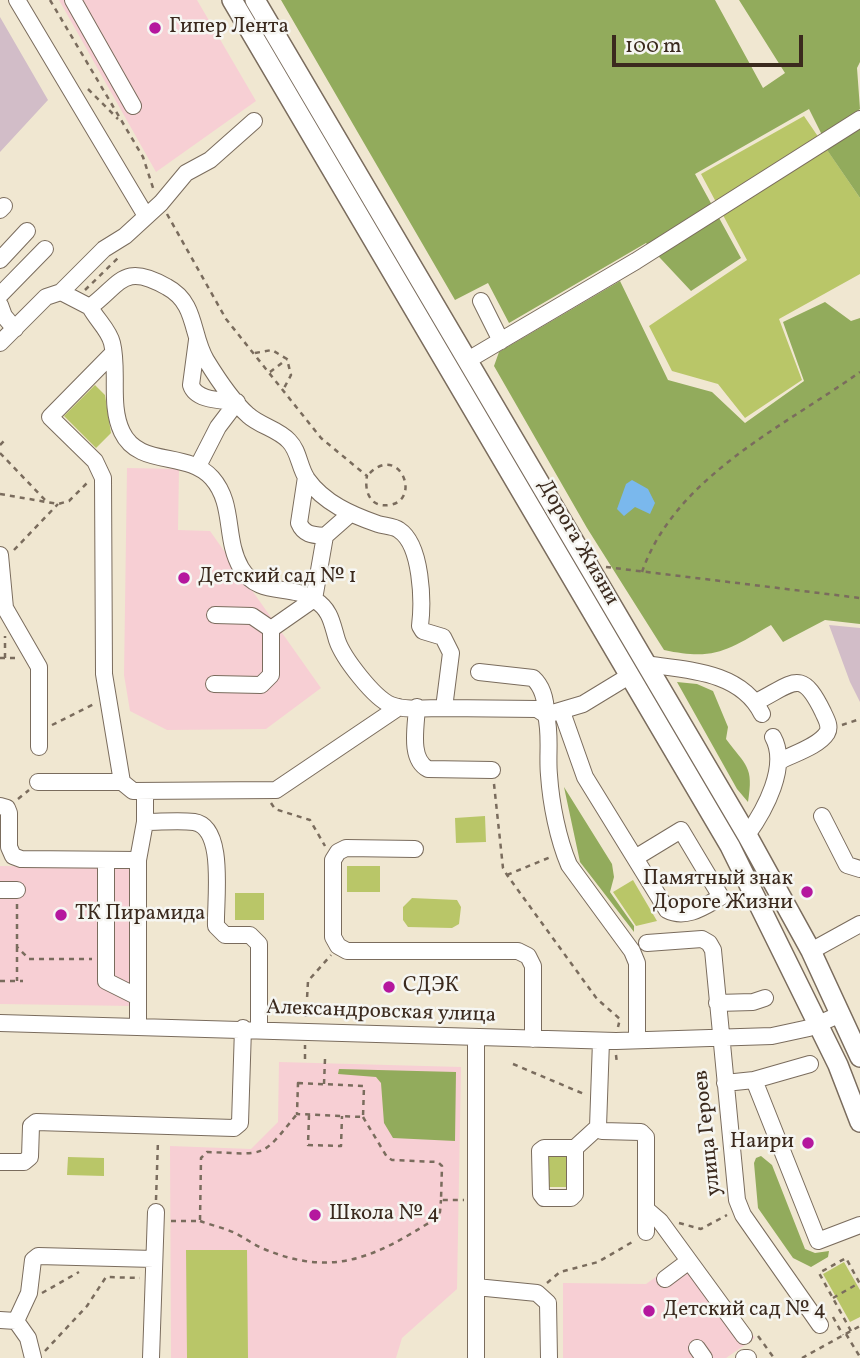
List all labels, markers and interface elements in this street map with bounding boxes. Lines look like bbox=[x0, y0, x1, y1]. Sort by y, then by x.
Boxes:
place label: Гипер Лента bbox=[169, 15, 289, 41]
marker: Гипер Лента bbox=[147, 20, 163, 36]
scale bar bbox=[615, 21, 806, 65]
text: 100 m bbox=[625, 32, 682, 61]
street label: Дорога Жизни bbox=[531, 476, 623, 610]
place label: Детский сад № 1 bbox=[198, 565, 357, 591]
marker: Детский сад № 1 bbox=[176, 570, 192, 586]
place label: Памятный знак Дороге Жизни bbox=[643, 867, 793, 917]
marker: Памятный знак Дороге Жизни bbox=[799, 884, 815, 900]
place label: ТК Пирамида bbox=[75, 902, 206, 928]
marker: ТК Пирамида bbox=[53, 907, 69, 923]
place label: СДЭК bbox=[403, 974, 459, 1000]
marker: СДЭК bbox=[381, 979, 397, 995]
street label: Александровская улица bbox=[266, 996, 496, 1030]
street label: улица Героев bbox=[690, 1069, 728, 1197]
place label: Наири bbox=[730, 1130, 794, 1156]
marker: Наири bbox=[800, 1135, 816, 1151]
place label: Школа № 4 bbox=[329, 1202, 440, 1228]
marker: Школа № 4 bbox=[307, 1207, 323, 1223]
place label: Детский сад № 4 bbox=[663, 1298, 826, 1324]
marker: Детский сад № 4 bbox=[641, 1303, 657, 1319]

